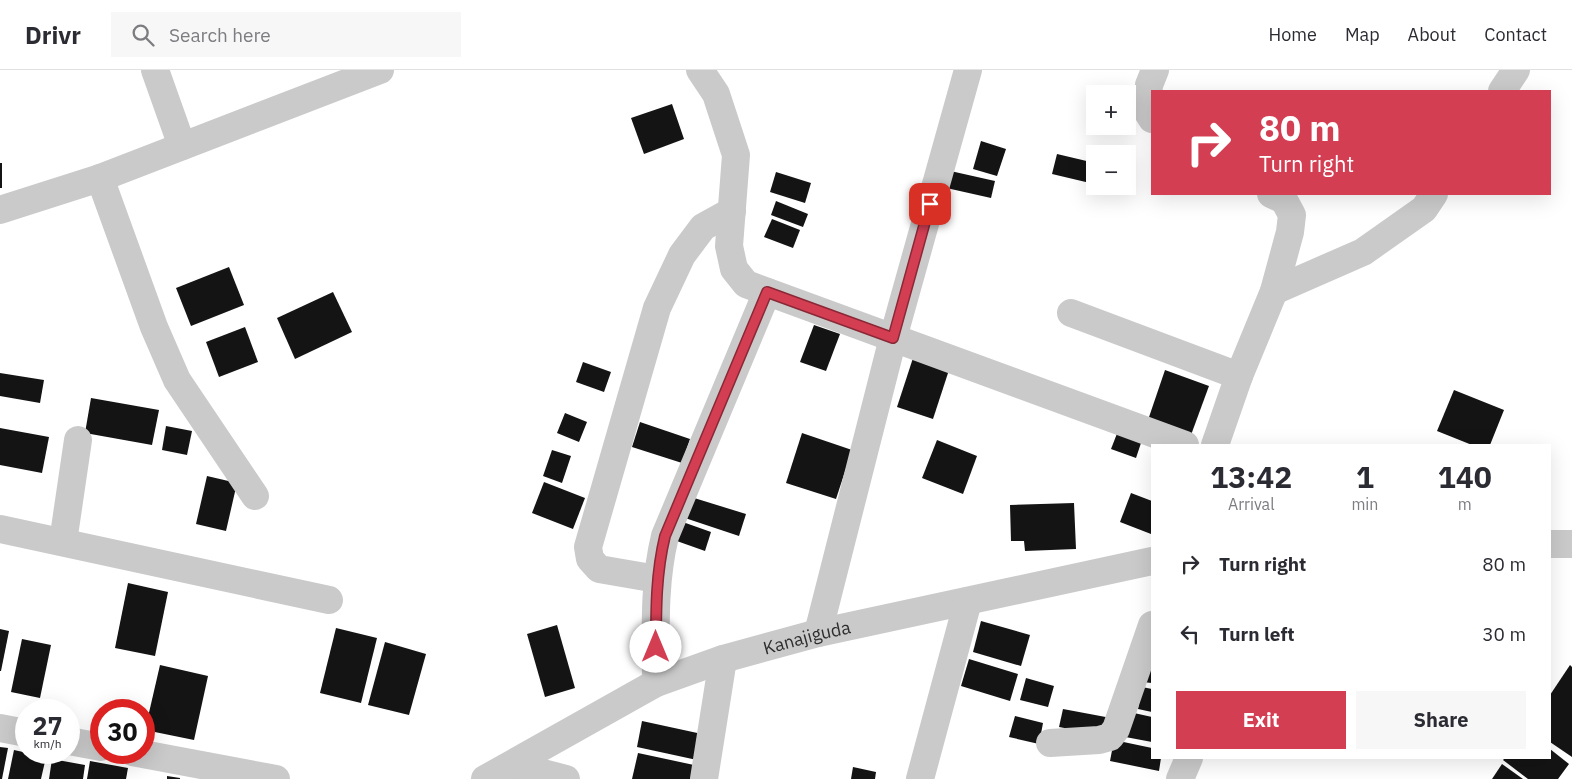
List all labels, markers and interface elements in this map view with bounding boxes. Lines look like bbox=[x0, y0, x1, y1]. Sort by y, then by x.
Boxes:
search box bbox=[111, 12, 461, 57]
text: Drivr bbox=[25, 19, 81, 51]
icon: search bbox=[129, 21, 157, 49]
text: Search here bbox=[169, 23, 271, 47]
text: Home bbox=[1269, 23, 1317, 46]
text: Map bbox=[1345, 23, 1380, 46]
text: About bbox=[1408, 23, 1456, 46]
text: Contact bbox=[1484, 23, 1547, 46]
map controls bbox=[1086, 85, 1136, 195]
button: + bbox=[1086, 85, 1136, 135]
text: 80 m bbox=[1259, 105, 1341, 151]
icon: right bbox=[1176, 110, 1241, 175]
button: − bbox=[1086, 145, 1136, 195]
text: Turn right bbox=[1259, 149, 1354, 178]
pin bbox=[909, 183, 951, 225]
icon: arrive bbox=[916, 190, 944, 218]
text: 13:42 bbox=[1210, 457, 1292, 496]
text: 1 bbox=[1356, 457, 1374, 496]
text: 140 bbox=[1438, 457, 1492, 496]
text: Arrival bbox=[1228, 494, 1275, 514]
text: min bbox=[1351, 494, 1378, 514]
text: m bbox=[1458, 494, 1472, 514]
icon: right bbox=[1176, 550, 1204, 578]
text: Turn right bbox=[1219, 552, 1306, 576]
text: 80 m bbox=[1482, 552, 1526, 576]
street label: Kanajiguda bbox=[761, 615, 853, 659]
position arrow bbox=[629, 620, 681, 672]
icon: left bbox=[1176, 620, 1204, 648]
text: Turn left bbox=[1219, 622, 1295, 646]
text: 30 m bbox=[1482, 622, 1526, 646]
button: Exit bbox=[1176, 691, 1346, 749]
button: Share bbox=[1356, 691, 1526, 749]
speed limit sign: 30 bbox=[90, 699, 155, 764]
text: 27 bbox=[32, 709, 63, 742]
text: km/h bbox=[33, 736, 62, 751]

